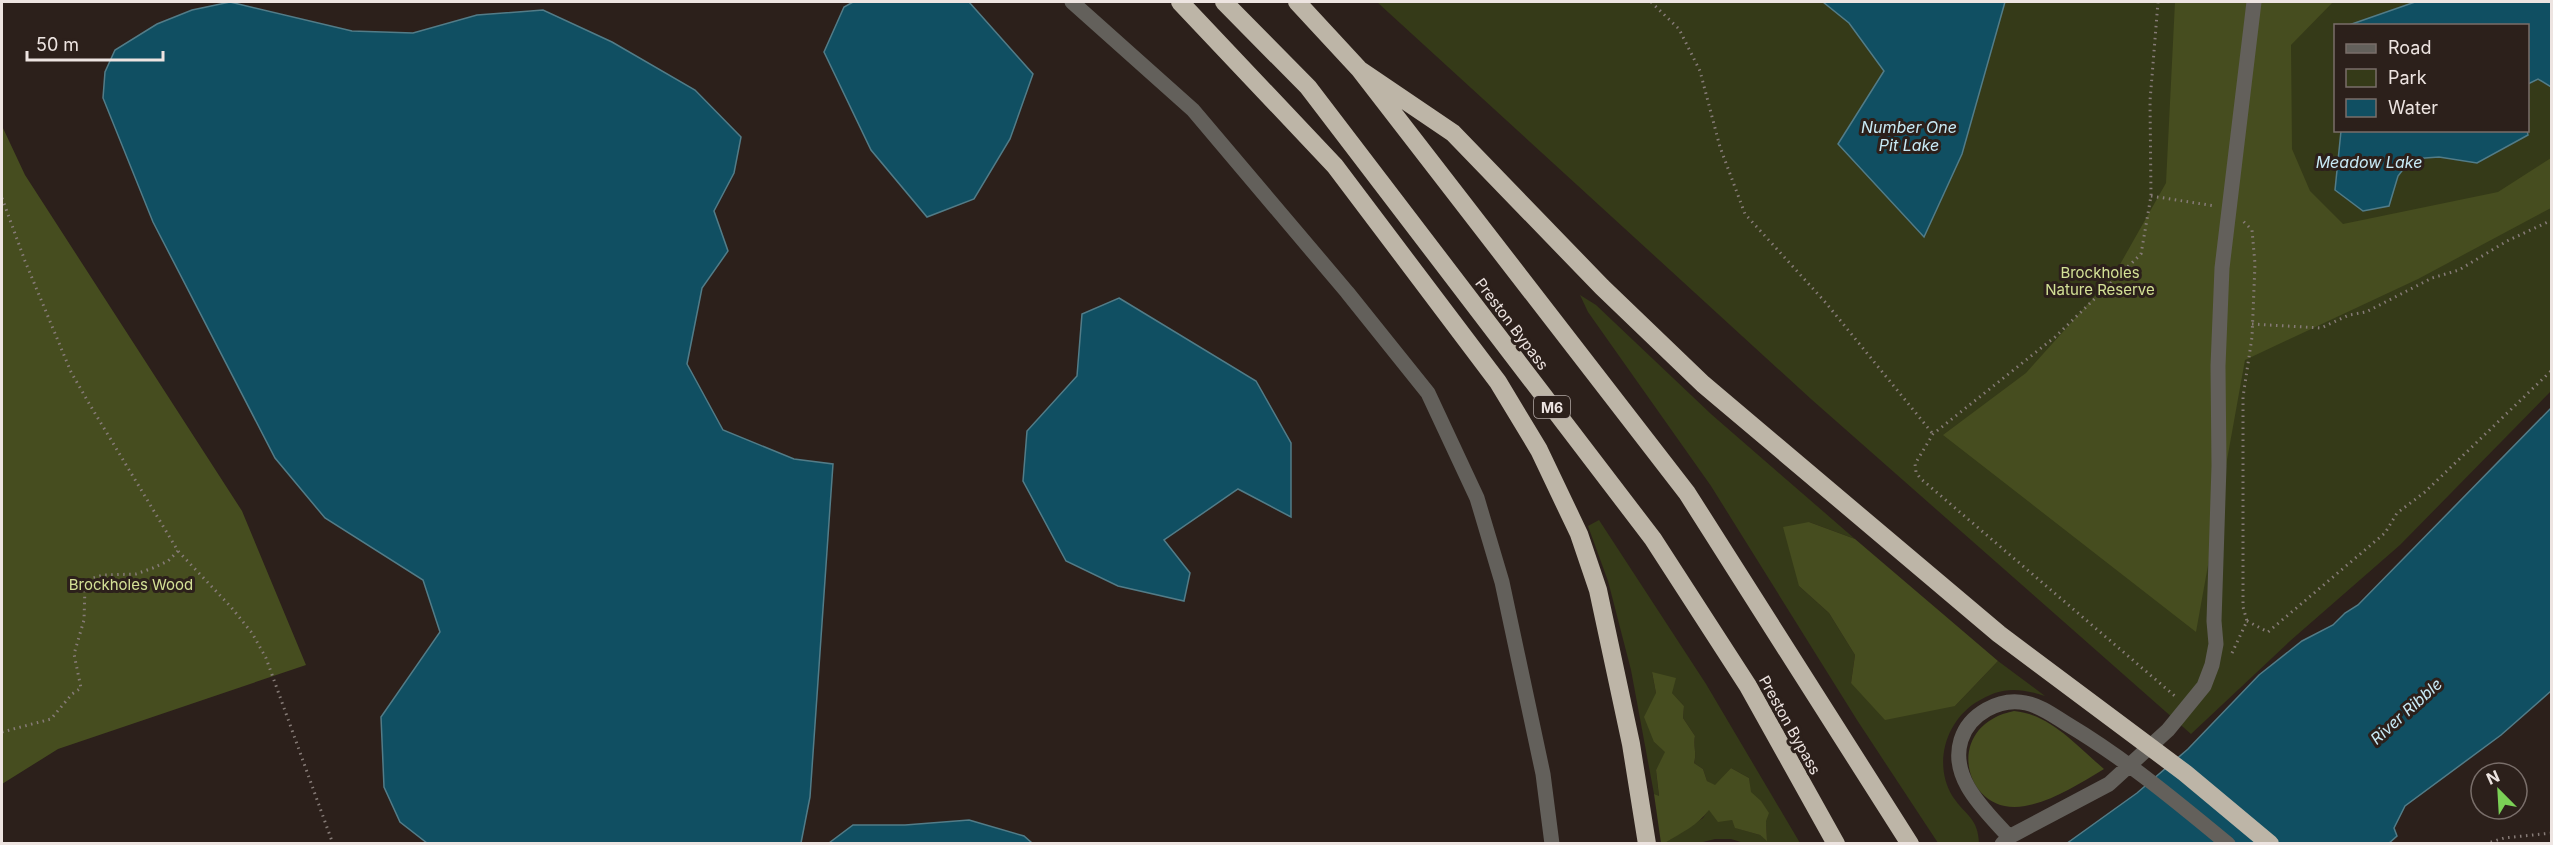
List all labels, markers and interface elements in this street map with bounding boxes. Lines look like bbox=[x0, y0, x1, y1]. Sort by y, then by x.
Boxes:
scale bar bbox=[27, 24, 164, 62]
legend bbox=[2334, 24, 2529, 132]
text: 50 m bbox=[36, 34, 79, 55]
text: Road bbox=[2388, 37, 2431, 58]
text: Park bbox=[2388, 67, 2427, 88]
text: Water bbox=[2388, 97, 2438, 118]
water label: Number One Pit Lake bbox=[1861, 117, 1957, 155]
water label: Meadow Lake bbox=[2316, 152, 2422, 172]
park label: Brockholes Nature Reserve bbox=[2045, 263, 2155, 299]
street label: Preston Bypass bbox=[1471, 274, 1553, 374]
road number: M6 bbox=[1534, 396, 1570, 418]
park label: Brockholes Wood bbox=[69, 575, 193, 594]
street label: Preston Bypass bbox=[1755, 672, 1825, 778]
water label: River Ribble bbox=[2366, 674, 2446, 748]
north arrow bbox=[2469, 761, 2529, 821]
text: N bbox=[2483, 766, 2503, 789]

